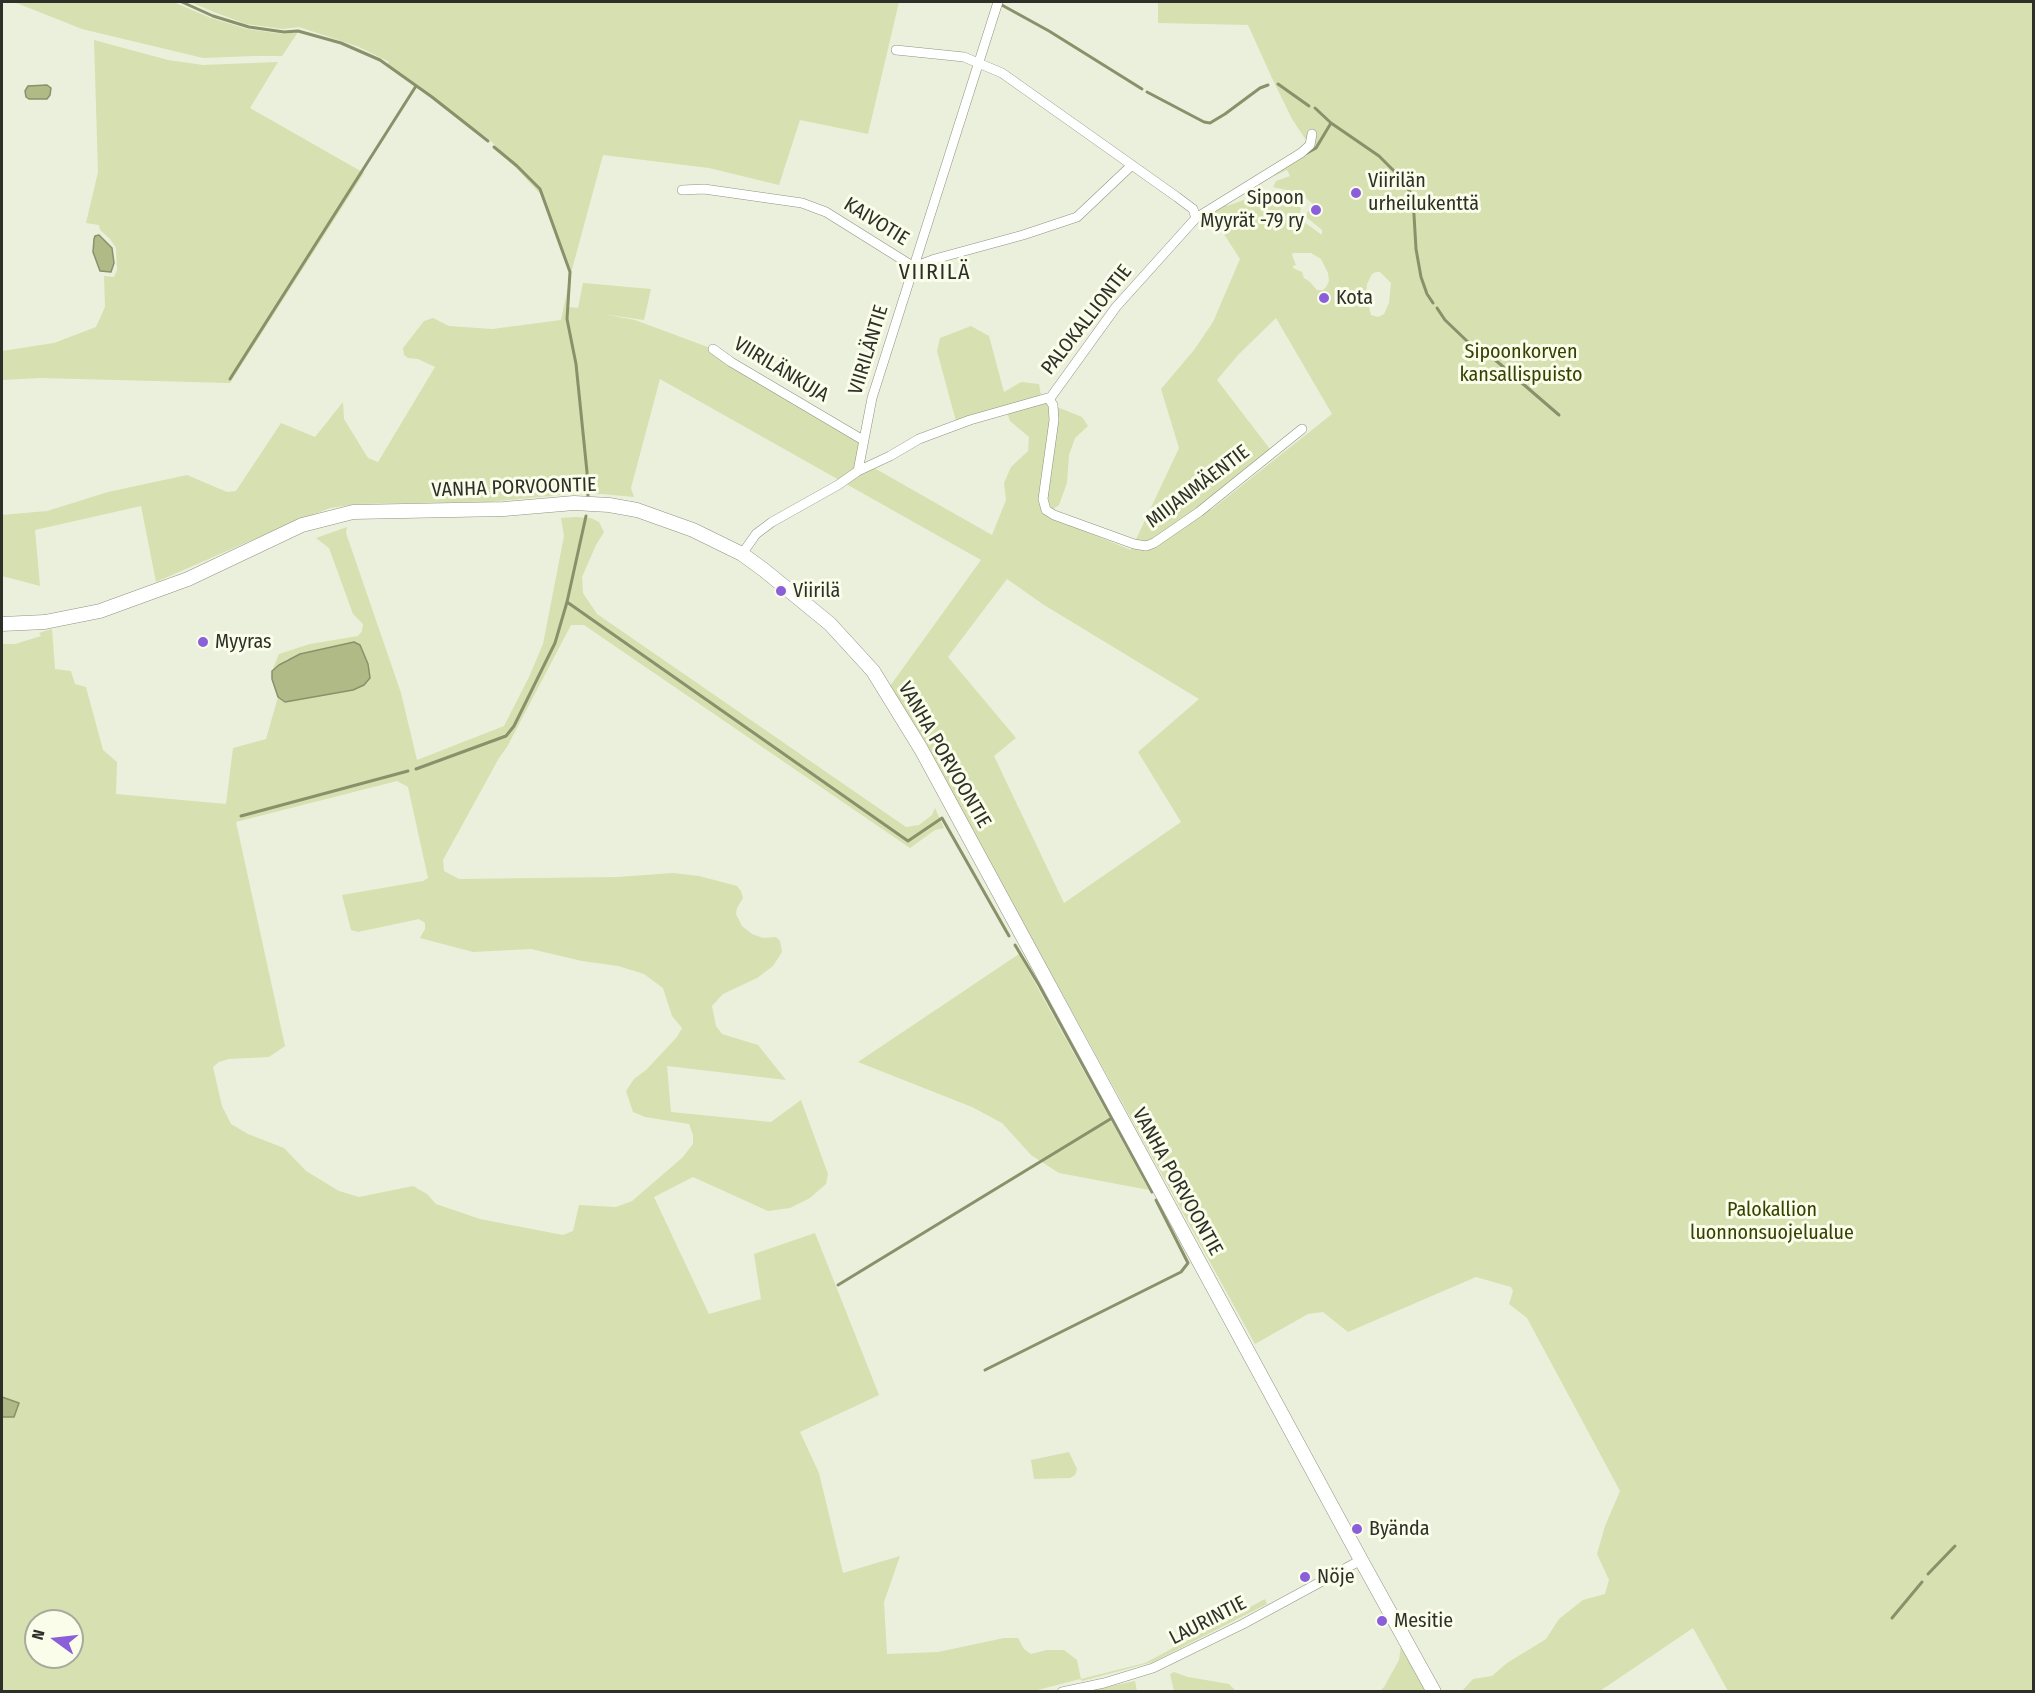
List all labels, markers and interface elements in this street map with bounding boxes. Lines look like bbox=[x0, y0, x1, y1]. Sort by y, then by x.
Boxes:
place label: Viirilän urheilukenttä bbox=[1368, 169, 1479, 216]
place label: Sipoon Myyrät -79 ry bbox=[1200, 186, 1304, 233]
marker: Viirilän urheilukenttä bbox=[1349, 186, 1363, 200]
street label: KAIVOTIE bbox=[839, 193, 913, 251]
marker: Sipoon Myyrät -79 ry bbox=[1309, 203, 1323, 217]
district label: VIIRILÄ bbox=[899, 260, 971, 286]
street label: PALOKALLIONTIE bbox=[1037, 260, 1137, 380]
place label: Kota bbox=[1336, 286, 1373, 310]
marker: Kota bbox=[1317, 291, 1331, 305]
street label: VIIRILÄNTIE bbox=[844, 302, 894, 398]
street label: VIIRILÄNKUJA bbox=[729, 332, 833, 408]
park label: Sipoonkorven kansallispuisto bbox=[1460, 340, 1582, 387]
street label: MIIJANMÄENTIE bbox=[1142, 440, 1254, 534]
street label: VANHA PORVOONTIE bbox=[431, 473, 597, 503]
place label: Viirilä bbox=[793, 579, 840, 603]
marker: Viirilä bbox=[774, 584, 788, 598]
place label: Myyras bbox=[215, 630, 272, 654]
marker: Myyras bbox=[196, 635, 210, 649]
street label: VANHA PORVOONTIE bbox=[892, 678, 996, 832]
street label: VANHA PORVOONTIE bbox=[1127, 1104, 1227, 1260]
park label: Palokallion luonnonsuojelualue bbox=[1690, 1198, 1854, 1245]
place label: Byända bbox=[1369, 1517, 1429, 1541]
marker: Byända bbox=[1350, 1522, 1364, 1536]
place label: Nöje bbox=[1317, 1565, 1355, 1589]
marker: Nöje bbox=[1298, 1570, 1312, 1584]
street label: LAURINTIE bbox=[1166, 1591, 1250, 1651]
north arrow bbox=[24, 1609, 84, 1669]
place label: Mesitie bbox=[1394, 1609, 1453, 1633]
marker: Mesitie bbox=[1375, 1614, 1389, 1628]
text: N bbox=[28, 1628, 48, 1642]

